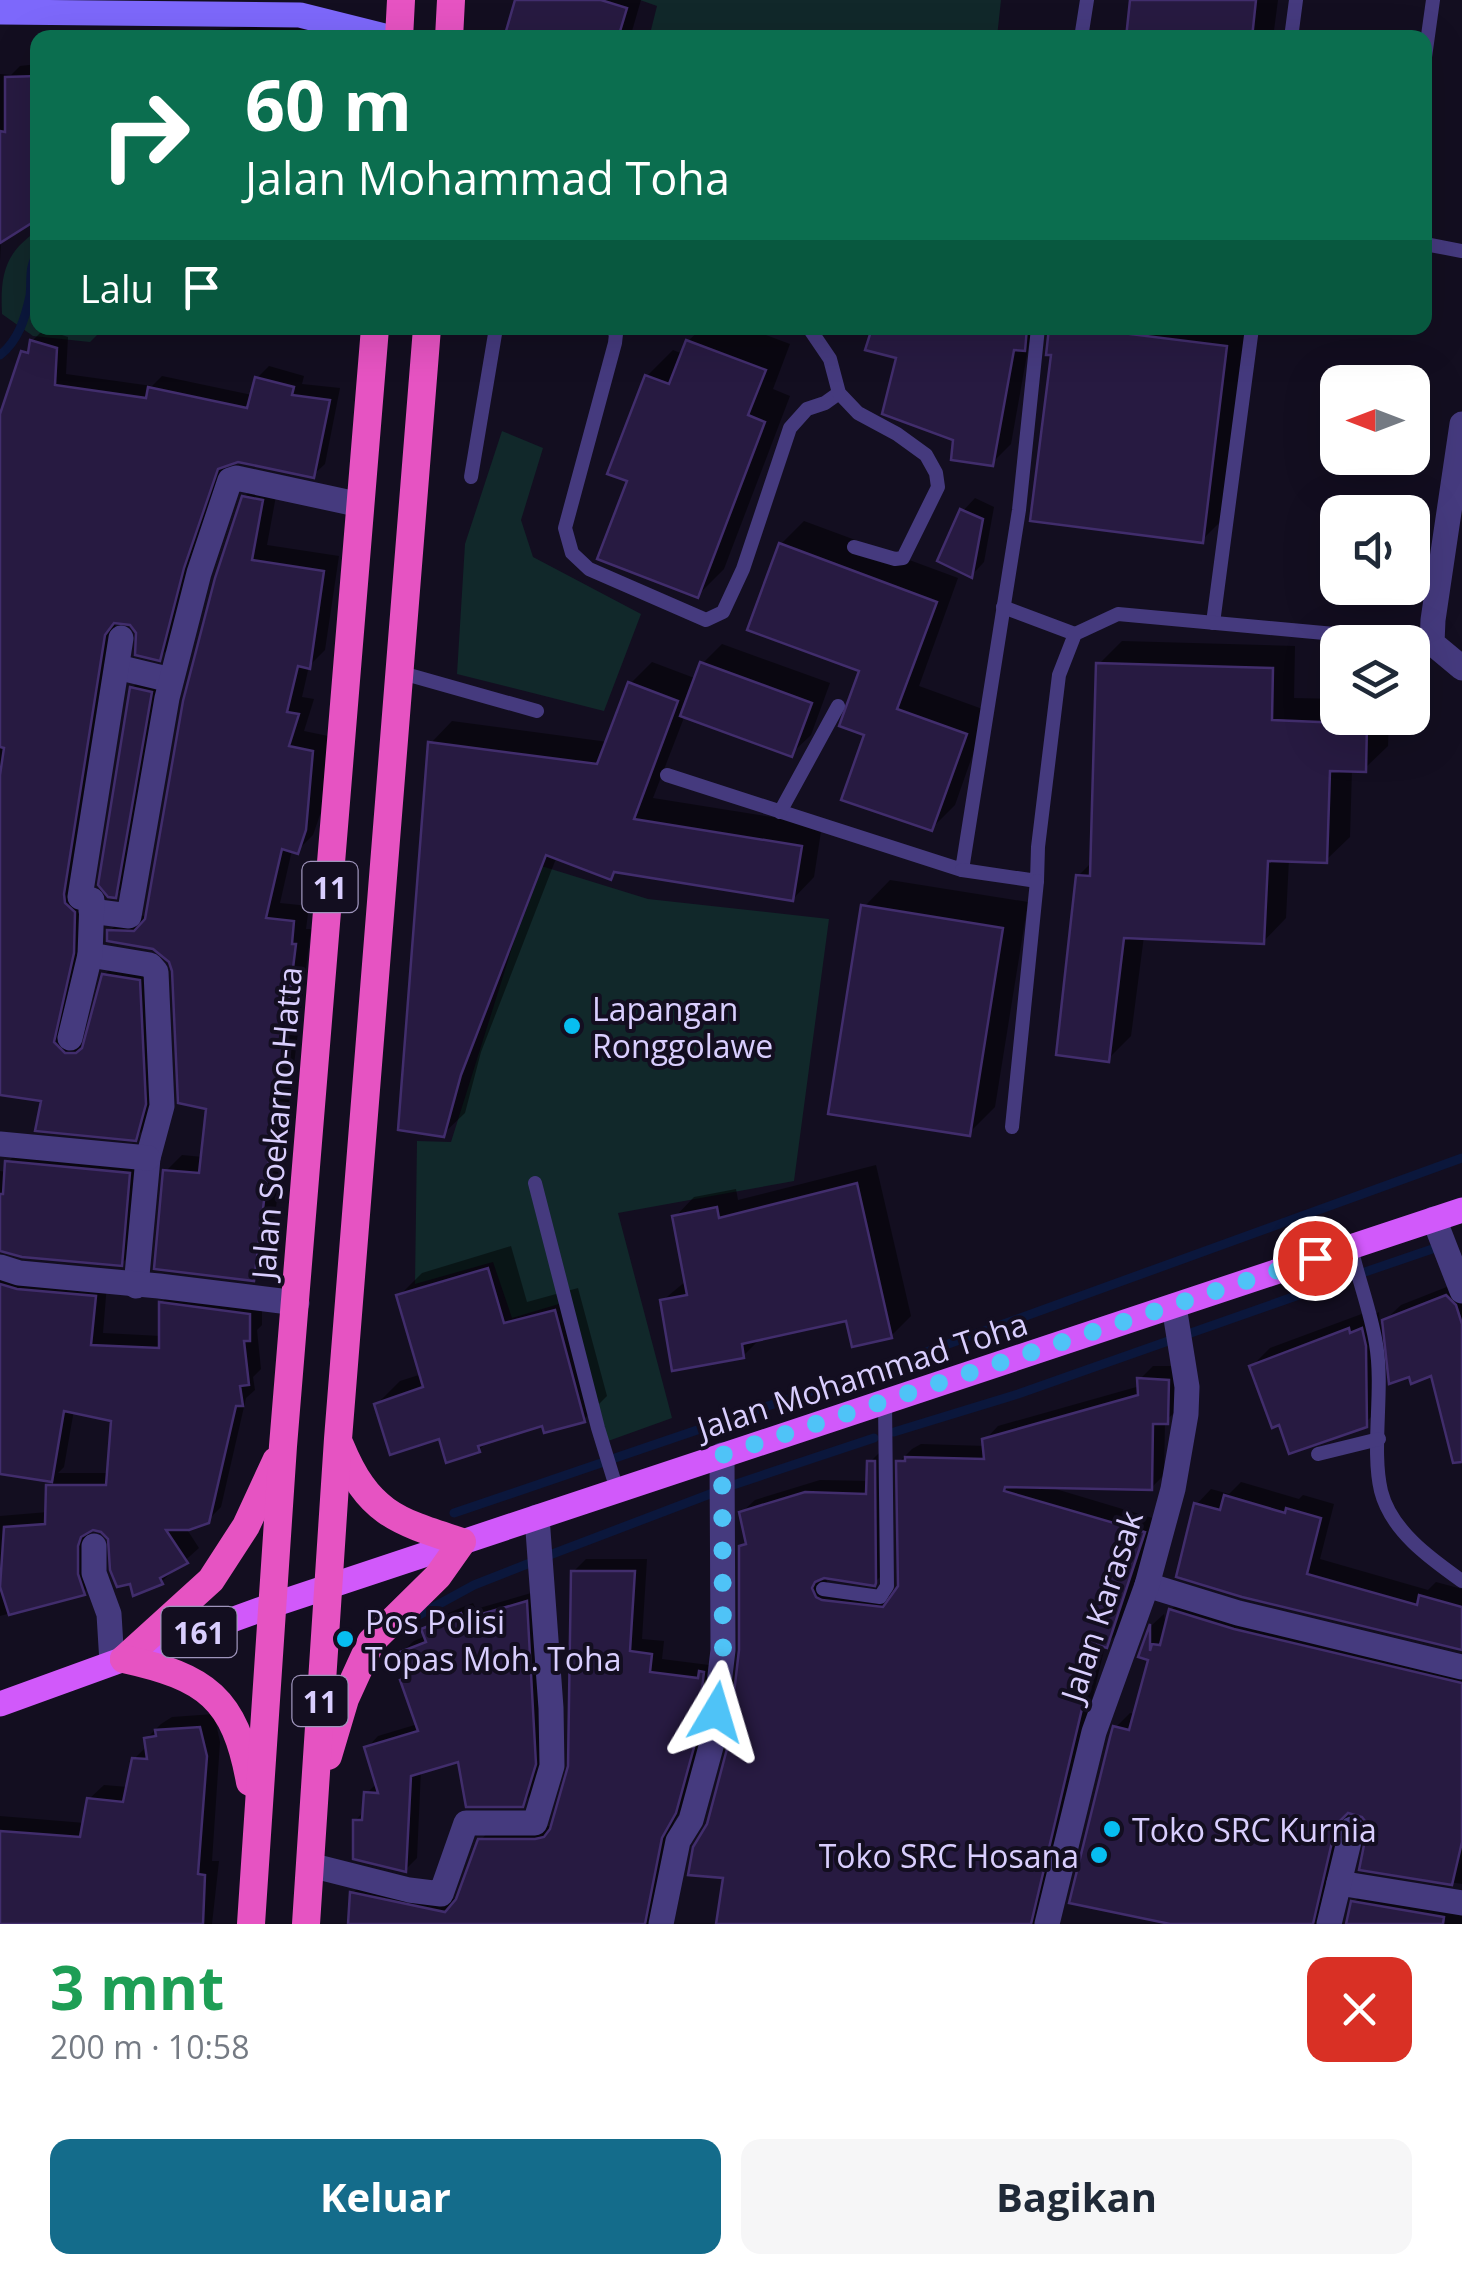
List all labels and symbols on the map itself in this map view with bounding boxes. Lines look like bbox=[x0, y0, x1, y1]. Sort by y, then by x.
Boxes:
north arrow bbox=[1320, 365, 1430, 475]
road number: 11 bbox=[302, 862, 358, 912]
street label: Jalan Soekarno-Hatta bbox=[241, 965, 311, 1284]
place label: Lapangan Ronggolawe bbox=[592, 987, 773, 1067]
marker: Lapangan Ronggolawe bbox=[561, 1015, 583, 1037]
pin bbox=[1273, 1216, 1358, 1301]
street label: Jalan Mohammad Toha bbox=[689, 1301, 1033, 1450]
street label: Jalan Karasak bbox=[1049, 1505, 1152, 1710]
place label: Pos Polisi Topas Moh. Toha bbox=[365, 1600, 621, 1680]
road number: 161 bbox=[162, 1607, 236, 1657]
marker: Pos Polisi Topas Moh. Toha bbox=[334, 1628, 356, 1650]
position arrow bbox=[664, 1660, 768, 1764]
road number: 11 bbox=[292, 1676, 348, 1726]
place label: Toko SRC Kurnia bbox=[1132, 1808, 1377, 1851]
marker: Toko SRC Kurnia bbox=[1101, 1818, 1123, 1840]
place label: Toko SRC Hosana bbox=[819, 1834, 1079, 1877]
marker: Toko SRC Hosana bbox=[1088, 1844, 1110, 1866]

